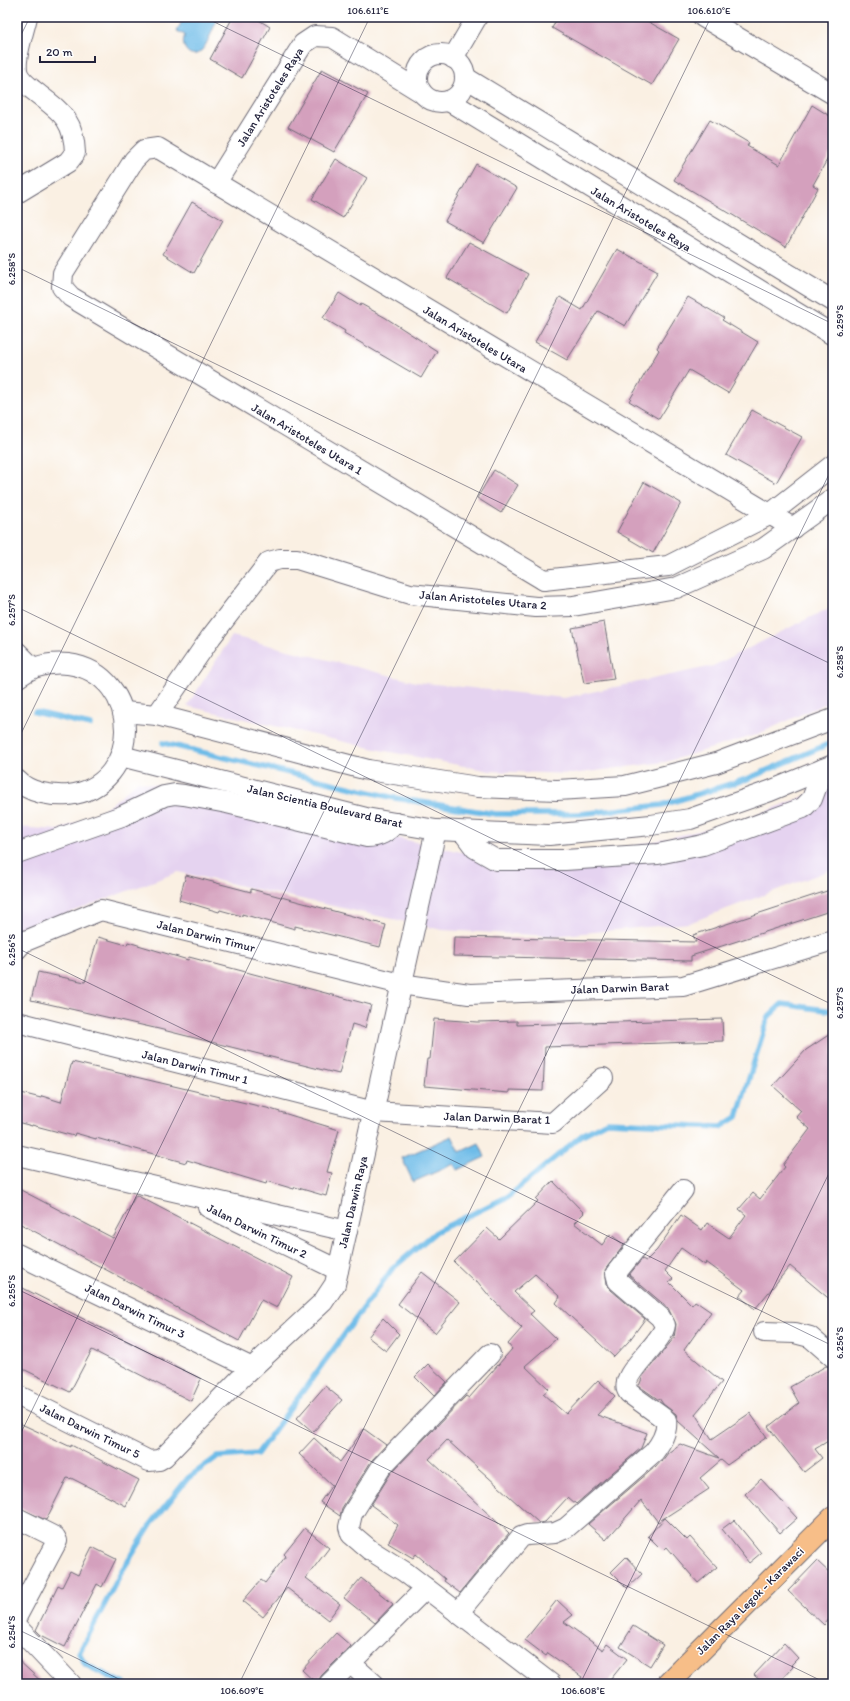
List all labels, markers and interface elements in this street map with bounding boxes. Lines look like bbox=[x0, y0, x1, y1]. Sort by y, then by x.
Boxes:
text: 106.611°E bbox=[347, 4, 389, 17]
text: 106.610°E bbox=[687, 4, 731, 17]
scale bar bbox=[40, 38, 95, 64]
text: 20 m bbox=[46, 45, 73, 59]
street label: Jalan Aristoteles Raya bbox=[234, 45, 306, 149]
street label: Jalan Aristoteles Raya bbox=[588, 184, 694, 254]
text: 6.258°S bbox=[5, 252, 18, 285]
street label: Jalan Aristoteles Utara bbox=[421, 302, 529, 376]
text: 6.259°S bbox=[833, 305, 846, 337]
street label: Jalan Aristoteles Utara 1 bbox=[249, 400, 365, 478]
street label: Jalan Aristoteles Utara 2 bbox=[419, 587, 548, 613]
text: 6.257°S bbox=[5, 594, 18, 626]
text: 6.258°S bbox=[833, 645, 846, 678]
street label: Jalan Scientia Boulevard Barat bbox=[246, 781, 405, 831]
street label: Jalan Darwin Timur bbox=[156, 917, 257, 955]
text: 6.256°S bbox=[5, 934, 18, 966]
street label: Jalan Darwin Barat bbox=[571, 979, 670, 997]
text: 6.257°S bbox=[833, 987, 846, 1019]
street label: Jalan Darwin Timur 1 bbox=[141, 1047, 250, 1087]
street label: Jalan Darwin Barat 1 bbox=[443, 1109, 551, 1127]
street label: Jalan Darwin Raya bbox=[336, 1154, 371, 1249]
street label: Jalan Darwin Timur 2 bbox=[205, 1201, 310, 1262]
text: 6.255°S bbox=[5, 1275, 18, 1307]
street label: Jalan Darwin Timur 3 bbox=[83, 1281, 188, 1342]
text: 6.256°S bbox=[833, 1327, 846, 1359]
street label: Jalan Darwin Timur 5 bbox=[38, 1401, 142, 1461]
street label: Jalan Raya Legok - Karawaci bbox=[693, 1544, 807, 1658]
text: 6.254°S bbox=[5, 1615, 18, 1648]
text: 106.609°E bbox=[220, 1684, 264, 1697]
text: 106.608°E bbox=[561, 1684, 605, 1697]

